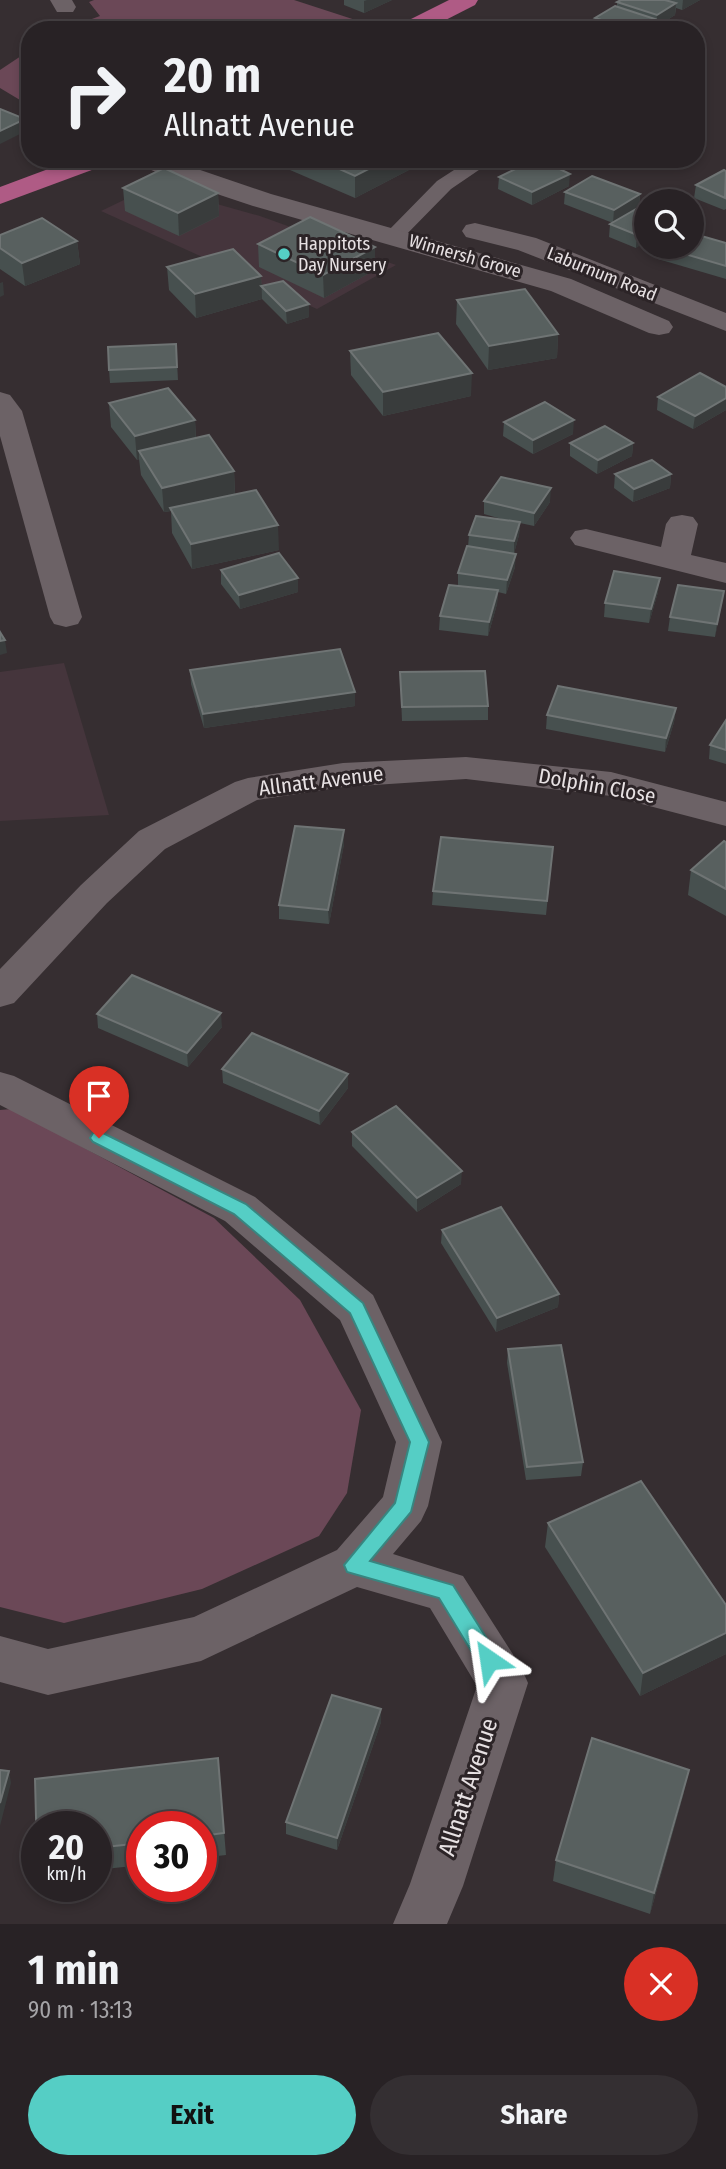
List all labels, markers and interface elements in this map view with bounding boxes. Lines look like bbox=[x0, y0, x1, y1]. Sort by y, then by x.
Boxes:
text: 20 m bbox=[164, 46, 261, 105]
icon: right bbox=[49, 49, 140, 140]
text: Allnatt Avenue bbox=[164, 106, 355, 144]
map controls bbox=[634, 189, 704, 259]
button: search bbox=[634, 189, 704, 259]
street label: Winnersh Grove bbox=[406, 229, 524, 283]
place label: Happitots Day Nursery bbox=[298, 233, 386, 276]
street label: Laburnum Road bbox=[544, 242, 660, 306]
marker: Happitots Day Nursery bbox=[276, 246, 292, 262]
street label: Allnatt Avenue bbox=[257, 760, 385, 802]
street label: Dolphin Close bbox=[536, 763, 658, 809]
pin bbox=[69, 1066, 129, 1138]
icon: arrive bbox=[80, 1077, 118, 1115]
position arrow bbox=[452, 1623, 526, 1697]
street label: Allnatt Avenue bbox=[433, 1715, 503, 1859]
speed limit sign: 30 bbox=[126, 1811, 217, 1902]
text: 20 bbox=[49, 1826, 84, 1868]
text: km/h bbox=[46, 1863, 87, 1885]
text: 1 min bbox=[28, 1945, 119, 1995]
button: close bbox=[624, 1947, 698, 2021]
text: 90 m · 13:13 bbox=[28, 1996, 133, 2024]
button: Exit bbox=[28, 2075, 356, 2155]
button: Share bbox=[370, 2075, 698, 2155]

